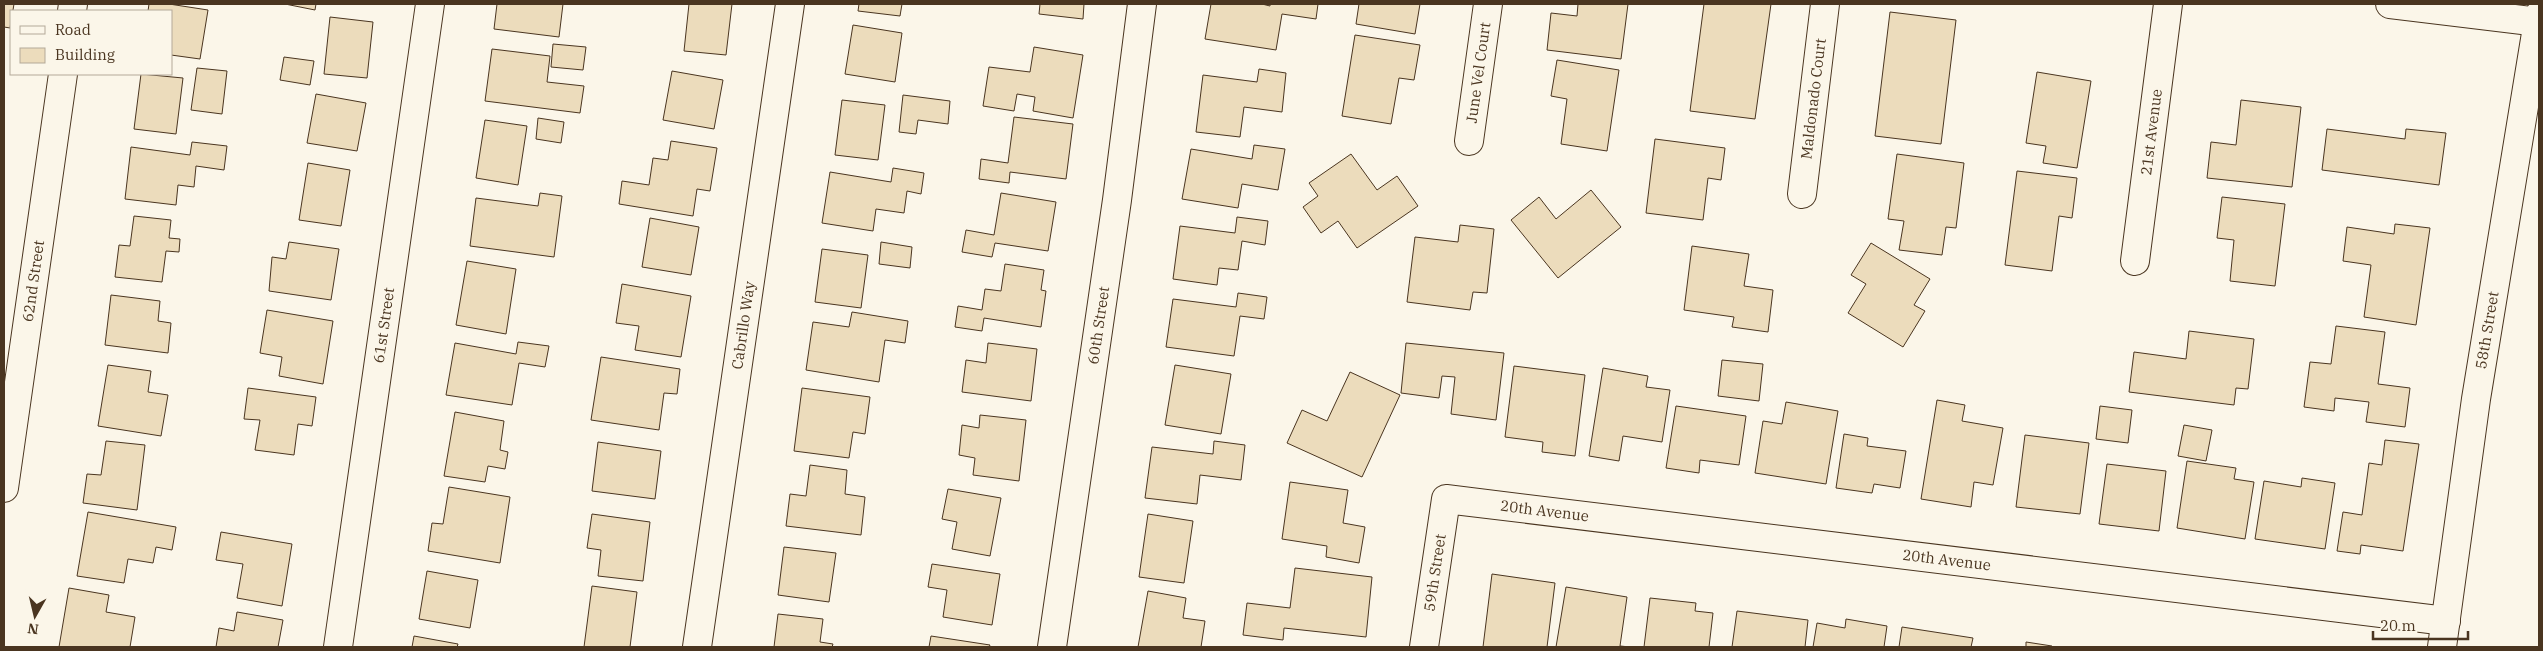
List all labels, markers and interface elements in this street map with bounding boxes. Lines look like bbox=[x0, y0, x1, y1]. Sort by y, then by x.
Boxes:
legend bbox=[10, 10, 172, 75]
text: Road bbox=[55, 20, 91, 39]
street label: June Vel Court bbox=[1462, 21, 1494, 124]
street label: Maldonado Court bbox=[1796, 37, 1830, 160]
text: Building bbox=[55, 45, 115, 64]
street label: 21st Avenue bbox=[2136, 88, 2166, 176]
street label: 62nd Street bbox=[18, 239, 48, 323]
street label: Cabrillo Way bbox=[727, 280, 759, 371]
street label: 60th Street bbox=[1083, 285, 1113, 365]
street label: 61st Street bbox=[369, 286, 398, 364]
street label: 58th Street bbox=[2471, 290, 2503, 370]
street label: 20th Avenue bbox=[1499, 496, 1590, 525]
street label: 59th Street bbox=[1419, 533, 1450, 613]
street label: 20th Avenue bbox=[1901, 545, 1992, 574]
north arrow bbox=[10, 591, 60, 641]
scale bar bbox=[2373, 608, 2468, 640]
text: 20 m bbox=[2380, 616, 2416, 635]
text: N bbox=[26, 619, 40, 639]

